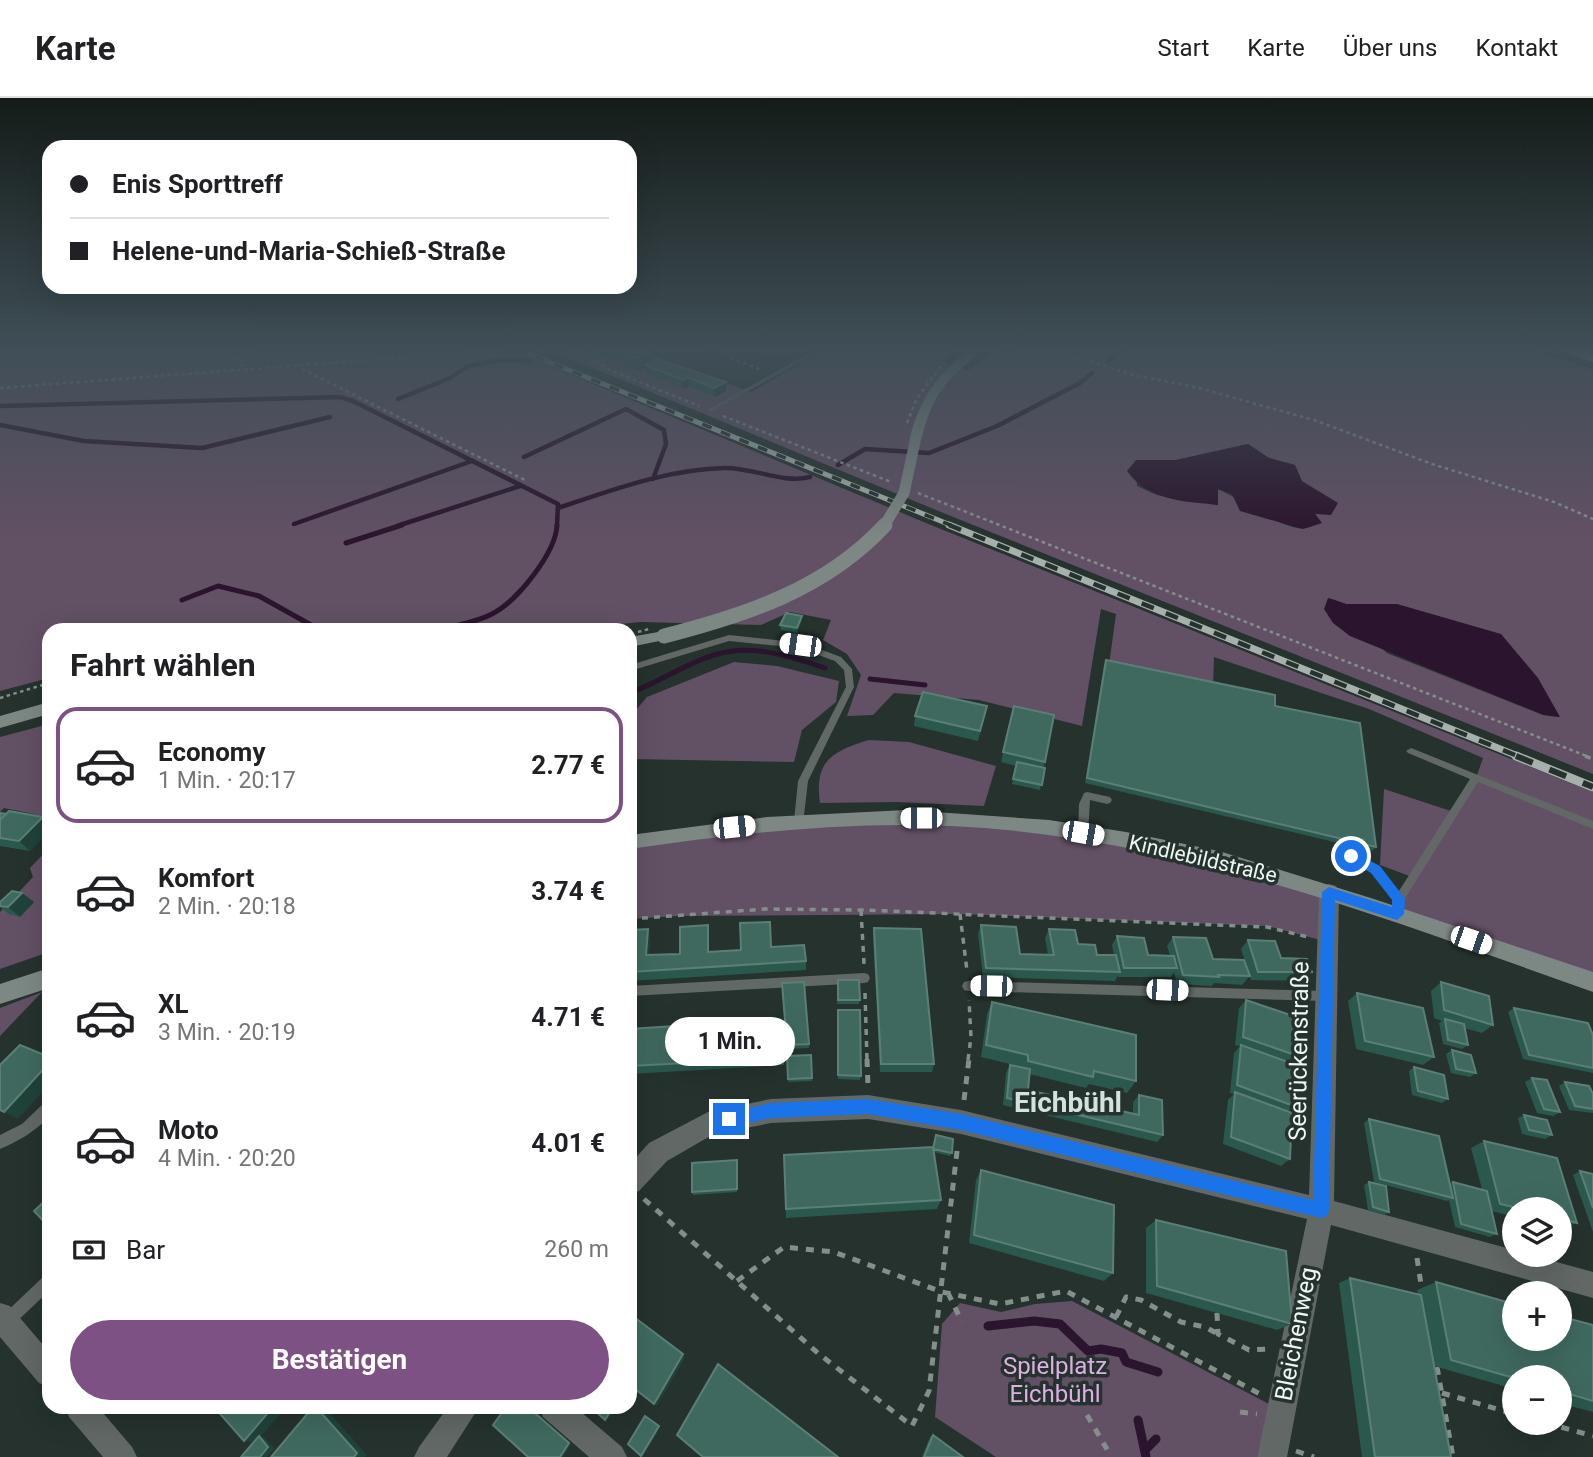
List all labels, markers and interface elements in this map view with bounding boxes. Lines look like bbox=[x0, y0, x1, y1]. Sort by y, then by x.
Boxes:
text: Karte bbox=[35, 29, 116, 68]
text: Start bbox=[1158, 34, 1209, 62]
text: Karte bbox=[1247, 34, 1305, 62]
text: Über uns bbox=[1343, 34, 1437, 62]
text: Kontakt bbox=[1475, 34, 1558, 62]
text: Enis Sporttreff bbox=[112, 169, 283, 199]
text: Helene-und-Maria-Schieß-Straße bbox=[112, 236, 505, 266]
car bbox=[778, 632, 823, 658]
text: Fahrt wählen bbox=[70, 646, 256, 684]
icon: car bbox=[74, 734, 137, 797]
text: Economy bbox=[158, 737, 265, 767]
text: 2.77 € bbox=[531, 750, 605, 780]
text: 1 Min. · 20:17 bbox=[158, 767, 296, 794]
car bbox=[901, 808, 943, 829]
car bbox=[713, 814, 756, 840]
car bbox=[1061, 819, 1106, 847]
street label: Kindlebildstraße bbox=[1127, 830, 1279, 888]
route start bbox=[1335, 840, 1367, 872]
icon: car bbox=[74, 860, 137, 923]
text: Komfort bbox=[158, 863, 254, 893]
text: 3.74 € bbox=[531, 876, 605, 906]
text: 2 Min. · 20:18 bbox=[158, 893, 296, 920]
car bbox=[1448, 923, 1495, 957]
street label: Seerückenstraße bbox=[1283, 961, 1315, 1141]
car bbox=[970, 975, 1013, 997]
car bbox=[1146, 979, 1189, 1001]
icon: car bbox=[74, 986, 137, 1049]
text: XL bbox=[158, 989, 189, 1019]
text: 4.71 € bbox=[531, 1002, 605, 1032]
callout: 1 Min. bbox=[664, 1018, 794, 1066]
text: 3 Min. · 20:19 bbox=[158, 1019, 296, 1046]
text: 1 Min. bbox=[698, 1028, 762, 1055]
district label: Eichbühl bbox=[1014, 1086, 1122, 1119]
route end bbox=[713, 1103, 745, 1135]
icon: car bbox=[74, 1112, 137, 1175]
text: Moto bbox=[158, 1115, 219, 1145]
text: 4.01 € bbox=[531, 1128, 605, 1158]
text: 4 Min. · 20:20 bbox=[158, 1145, 296, 1172]
map controls bbox=[1502, 1197, 1572, 1435]
button: layers bbox=[1502, 1197, 1572, 1267]
icon: cash bbox=[70, 1231, 108, 1269]
text: Bar bbox=[126, 1235, 165, 1265]
text: 260 m bbox=[544, 1236, 609, 1263]
street label: Bleichenweg bbox=[1269, 1265, 1323, 1403]
button: + bbox=[1502, 1281, 1572, 1351]
button: Bestätigen bbox=[70, 1320, 609, 1400]
park label: Spielplatz Eichbühl bbox=[1003, 1352, 1107, 1408]
button: − bbox=[1502, 1365, 1572, 1435]

